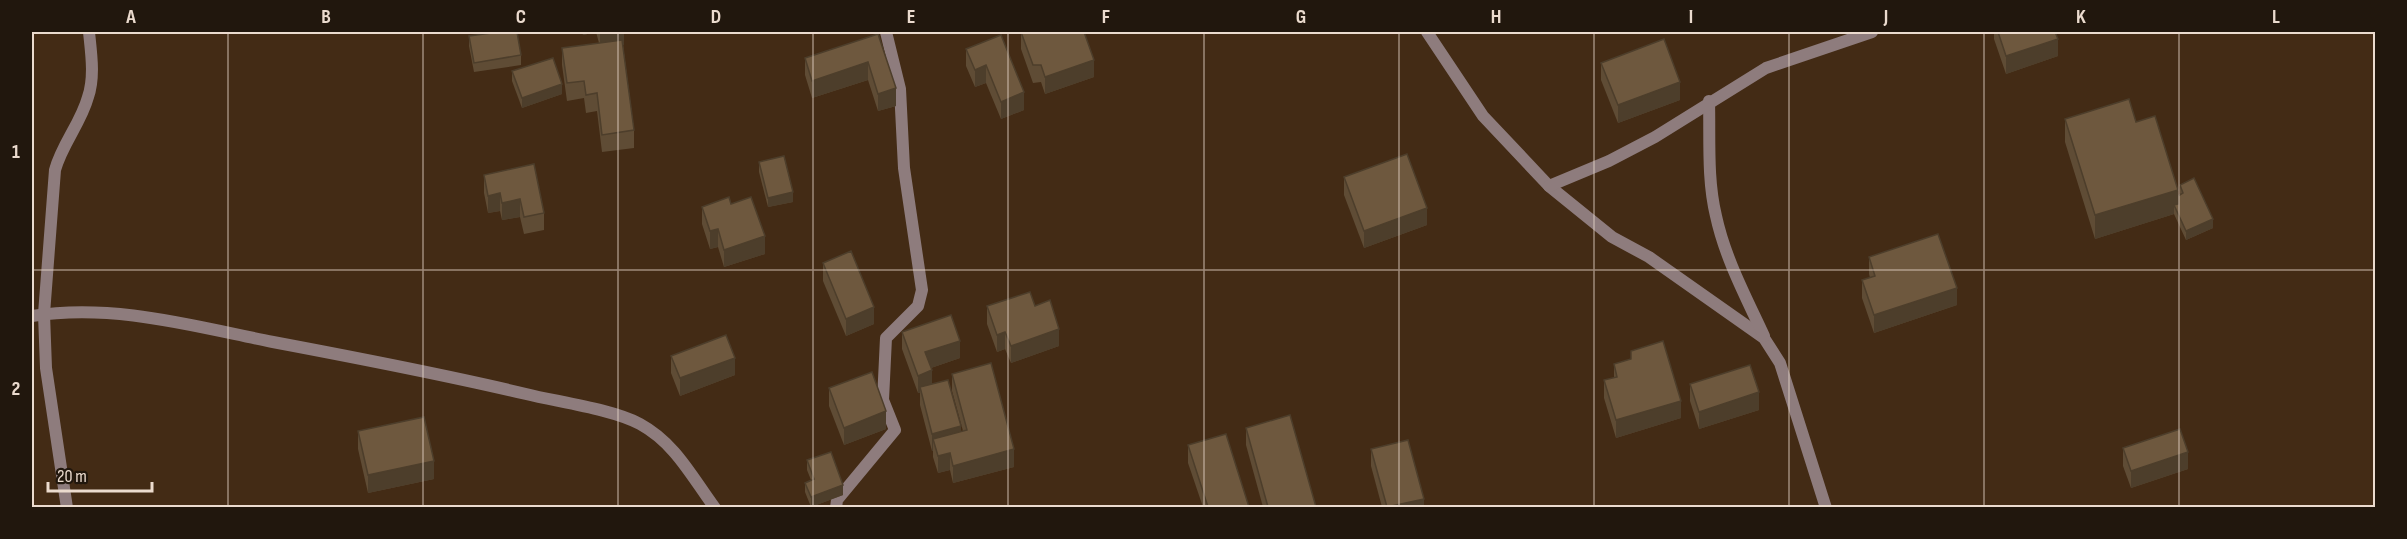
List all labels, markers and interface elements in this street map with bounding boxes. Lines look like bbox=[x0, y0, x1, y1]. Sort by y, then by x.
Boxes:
text: A bbox=[125, 5, 136, 29]
text: B bbox=[321, 5, 331, 29]
text: C bbox=[516, 5, 526, 29]
text: D bbox=[711, 5, 721, 29]
text: E bbox=[907, 5, 915, 29]
text: F bbox=[1102, 5, 1110, 29]
text: G bbox=[1296, 5, 1306, 29]
text: H bbox=[1491, 5, 1501, 29]
text: I bbox=[1689, 5, 1693, 29]
text: J bbox=[1883, 5, 1888, 29]
text: K bbox=[2076, 5, 2086, 29]
text: L bbox=[2272, 5, 2280, 29]
text: 1 bbox=[12, 140, 20, 164]
text: 2 bbox=[12, 377, 20, 401]
scale bar bbox=[48, 455, 152, 493]
text: 20 m bbox=[57, 466, 87, 487]

